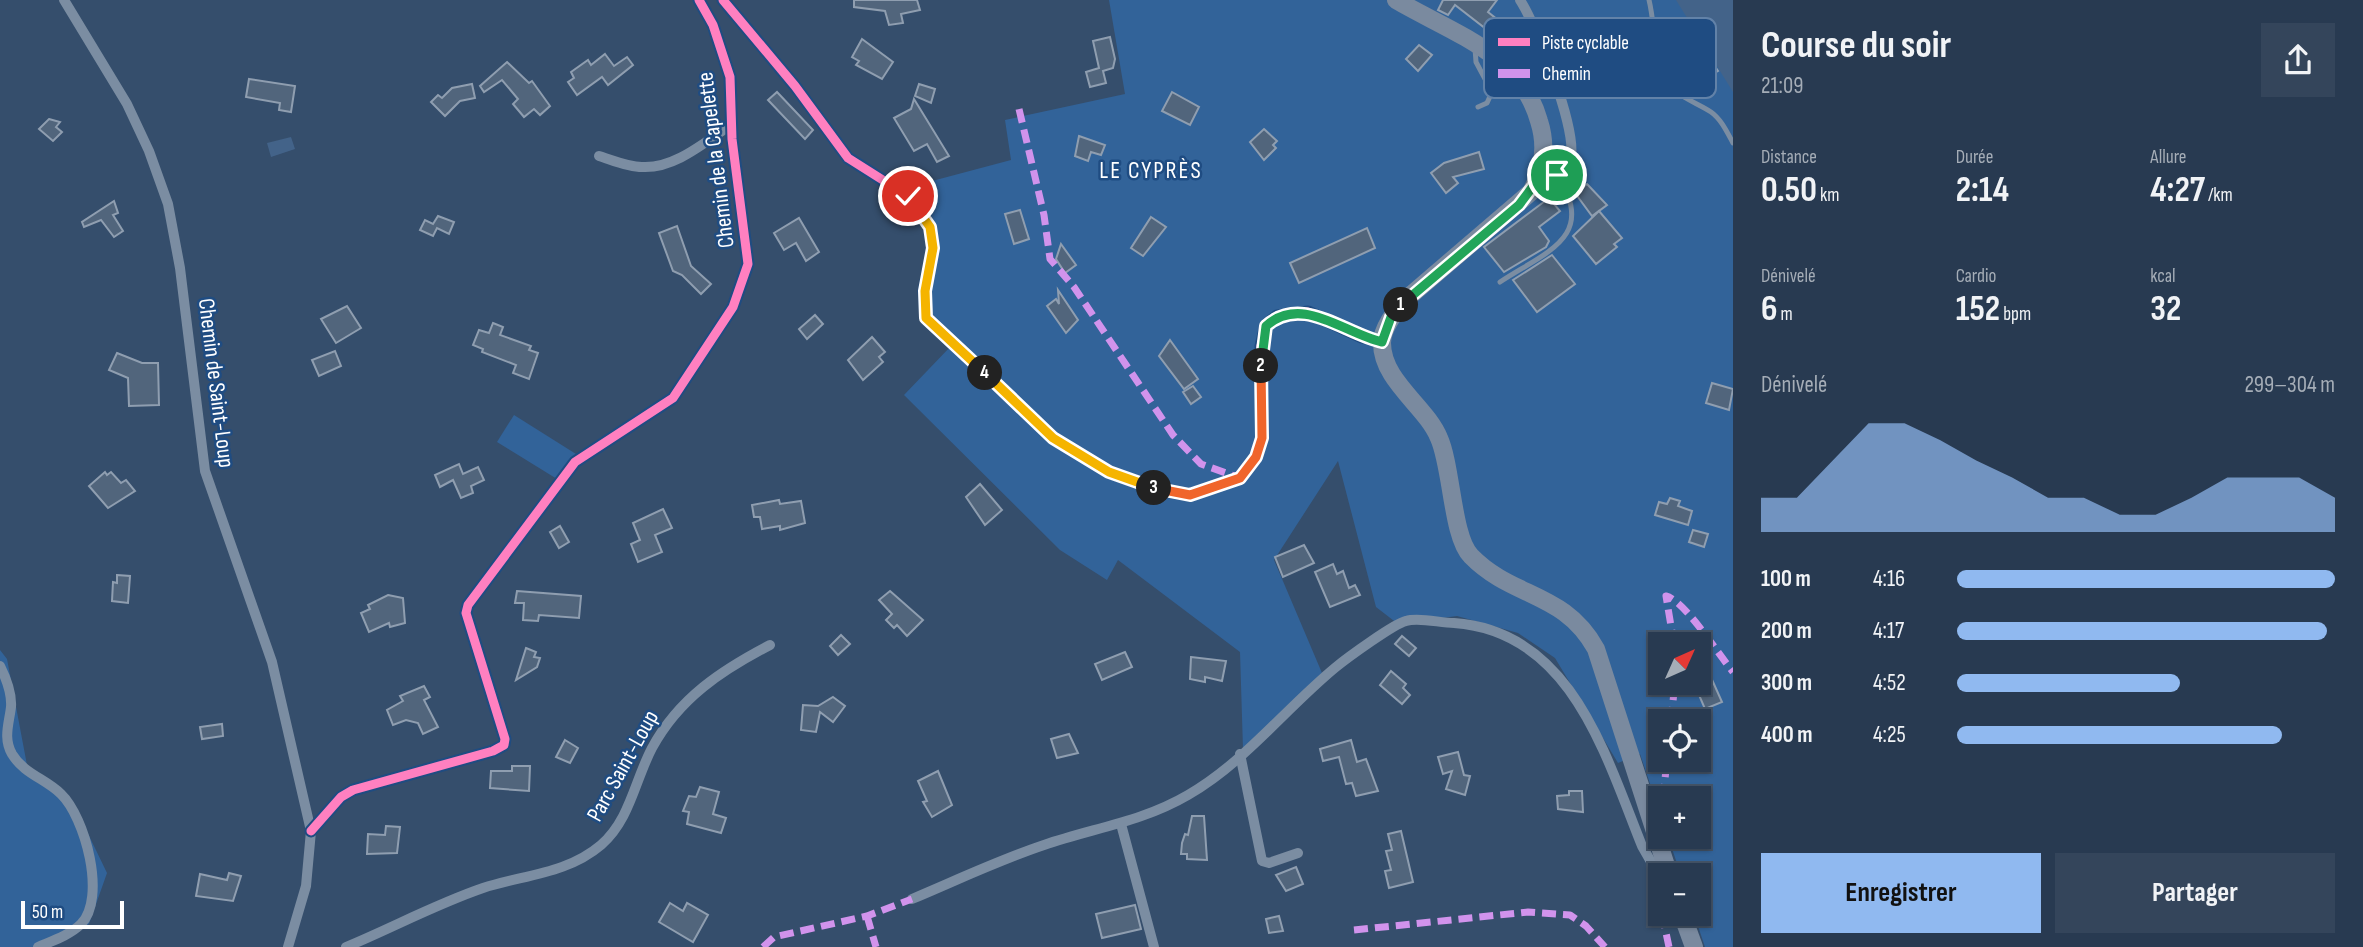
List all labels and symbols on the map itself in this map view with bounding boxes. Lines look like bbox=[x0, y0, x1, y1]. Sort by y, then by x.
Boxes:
legend bbox=[1484, 18, 1716, 98]
text: Piste cyclable bbox=[1542, 32, 1629, 55]
text: Chemin bbox=[1542, 63, 1591, 86]
street label: Chemin de la Capelette bbox=[691, 70, 741, 250]
pin bbox=[1527, 145, 1587, 205]
district label: LE CYPRÈS bbox=[1099, 156, 1203, 185]
pin bbox=[878, 166, 938, 226]
pin: 1 bbox=[1384, 288, 1418, 322]
street label: Chemin de Saint-Loup bbox=[192, 297, 240, 469]
pin: 2 bbox=[1244, 348, 1278, 384]
pin: 4 bbox=[968, 356, 1002, 390]
pin: 3 bbox=[1136, 470, 1172, 505]
north arrow bbox=[1648, 632, 1712, 695]
street label: Parc Saint-Loup bbox=[581, 706, 665, 826]
scale bar bbox=[21, 898, 124, 930]

